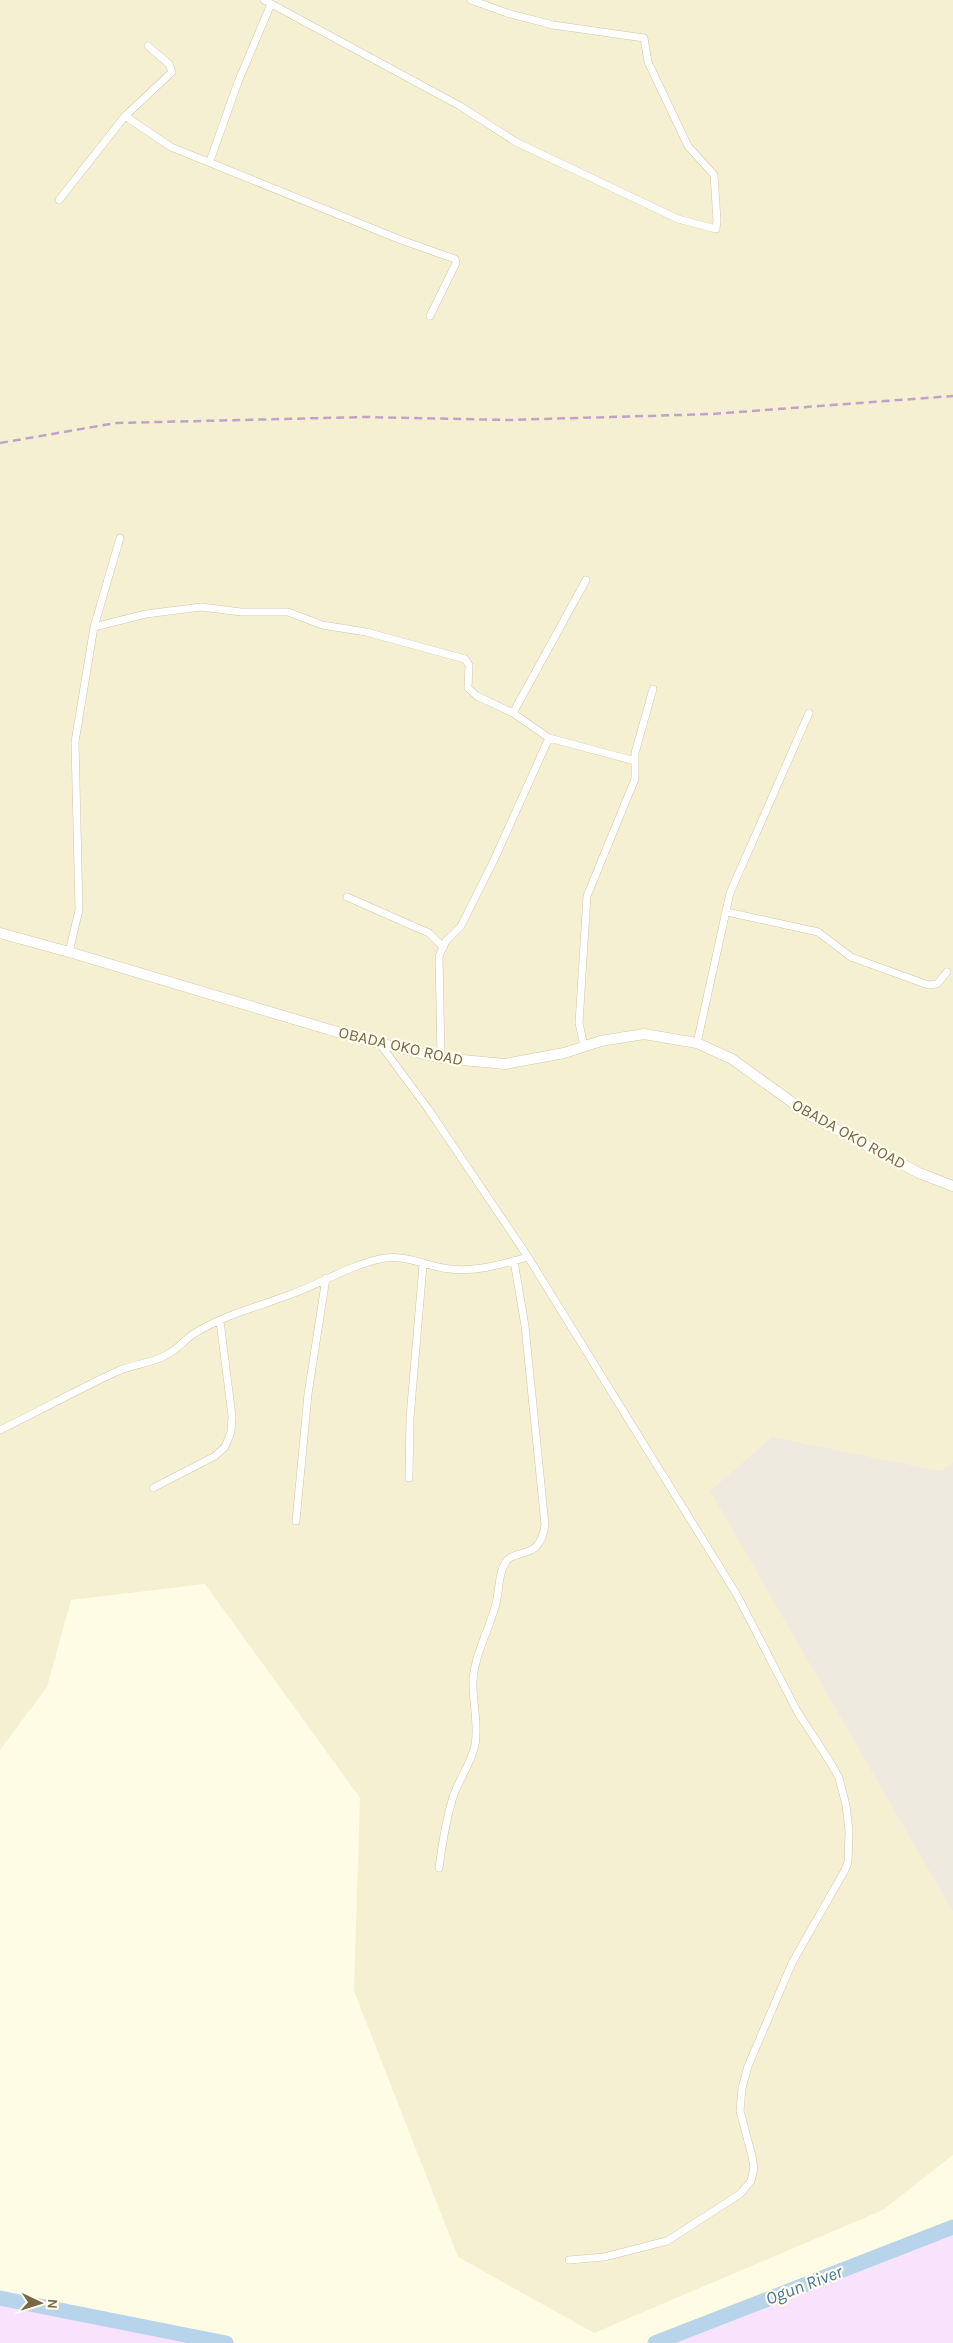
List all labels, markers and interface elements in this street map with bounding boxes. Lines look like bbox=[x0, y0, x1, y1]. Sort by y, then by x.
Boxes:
street label: OBADA OKO ROAD bbox=[337, 1022, 465, 1070]
street label: OBADA OKO ROAD bbox=[789, 1095, 909, 1173]
water label: Ogun River bbox=[762, 2260, 846, 2310]
north arrow bbox=[15, 2278, 65, 2328]
text: N bbox=[44, 2298, 61, 2309]

